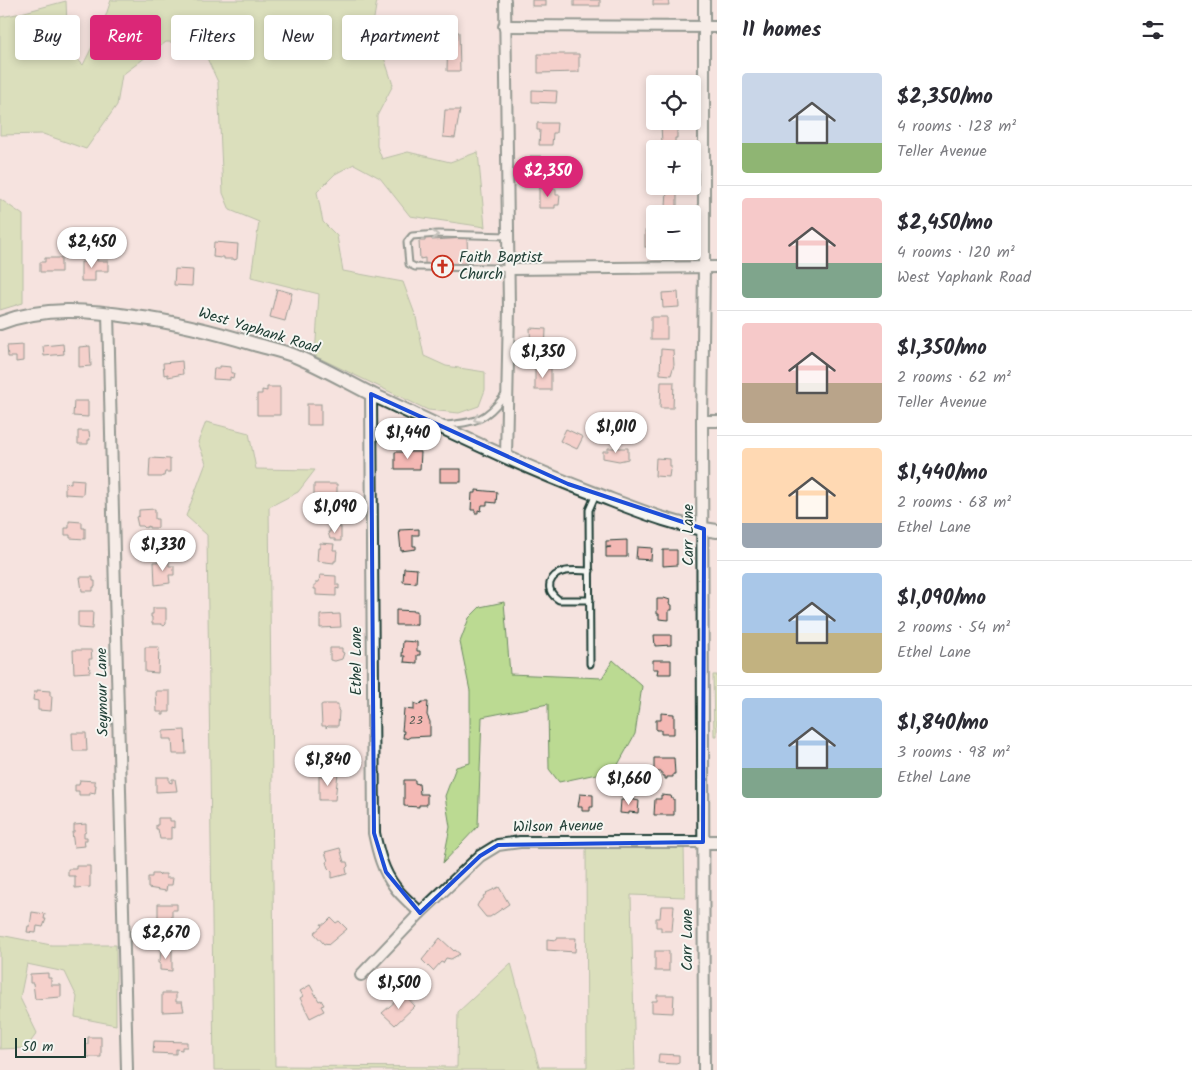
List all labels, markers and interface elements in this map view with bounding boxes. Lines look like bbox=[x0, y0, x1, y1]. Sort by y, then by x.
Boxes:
text: 11 homes bbox=[742, 14, 821, 47]
chip: Buy bbox=[15, 15, 80, 60]
chip: Rent bbox=[90, 15, 161, 60]
chip: Filters bbox=[171, 15, 254, 60]
chip: New bbox=[264, 15, 332, 60]
chip: Apartment bbox=[342, 15, 458, 60]
icon: filters bbox=[1139, 16, 1167, 44]
map controls bbox=[646, 75, 701, 260]
button: locate bbox=[646, 75, 701, 130]
text: $2,350/mo bbox=[897, 81, 993, 114]
icon: home bbox=[782, 93, 842, 153]
text: 4 rooms · 128 m² bbox=[897, 114, 1016, 139]
text: Teller Avenue bbox=[897, 139, 987, 164]
button: + bbox=[646, 140, 701, 195]
pin: $2,350 bbox=[507, 156, 589, 198]
text: $2,350 bbox=[524, 159, 572, 184]
button: − bbox=[646, 205, 701, 260]
text: $2,450/mo bbox=[897, 207, 993, 240]
icon: home bbox=[782, 218, 842, 278]
pin: $2,450 bbox=[51, 226, 133, 269]
one-way arrow bbox=[431, 229, 439, 240]
text: $2,450 bbox=[68, 230, 116, 255]
text: 4 rooms · 120 m² bbox=[897, 240, 1015, 265]
place label: Faith Baptist Church bbox=[459, 246, 543, 287]
church icon: Faith Baptist Church bbox=[431, 255, 455, 279]
text: West Yaphank Road bbox=[897, 265, 1031, 290]
street label: West Yaphank Road bbox=[195, 301, 323, 361]
text: $1,350/mo bbox=[897, 332, 987, 365]
pin: $1,350 bbox=[502, 336, 584, 379]
text: $1,350 bbox=[521, 340, 565, 365]
icon: home bbox=[782, 343, 842, 403]
text: 2 rooms · 62 m² bbox=[897, 365, 1011, 390]
text: Teller Avenue bbox=[897, 390, 987, 415]
one-way arrow bbox=[473, 412, 482, 423]
pin: $1,010 bbox=[575, 412, 657, 454]
text: $1,010 bbox=[596, 415, 636, 440]
pin: $1,440 bbox=[367, 418, 449, 460]
text: $1,440 bbox=[386, 421, 430, 446]
text: $1,440/mo bbox=[897, 457, 988, 490]
icon: home bbox=[782, 468, 842, 528]
text: 2 rooms · 68 m² bbox=[897, 490, 1011, 515]
pin: $1,090 bbox=[294, 492, 376, 534]
text: $1,090 bbox=[313, 495, 357, 520]
street label: Carr Lane bbox=[677, 504, 701, 566]
text: Ethel Lane bbox=[897, 515, 971, 540]
pin: $1,330 bbox=[122, 530, 204, 572]
text: $1,330 bbox=[141, 533, 185, 558]
text: $1,090/mo bbox=[897, 582, 986, 615]
icon: home bbox=[782, 593, 842, 653]
text: 2 rooms · 54 m² bbox=[897, 615, 1010, 640]
street label: Ethel Lane bbox=[345, 626, 369, 696]
text: Ethel Lane bbox=[897, 640, 971, 665]
street label: Seymour Lane bbox=[90, 647, 116, 737]
text: $1,840/mo bbox=[897, 707, 989, 740]
house number: 23 bbox=[409, 711, 423, 730]
icon: home bbox=[782, 718, 842, 778]
text: 3 rooms · 98 m² bbox=[897, 740, 1010, 765]
pin: $1,840 bbox=[287, 744, 369, 787]
text: $1,840 bbox=[306, 748, 350, 773]
pin: $1,660 bbox=[588, 764, 670, 806]
text: Ethel Lane bbox=[897, 765, 971, 790]
text: $1,660 bbox=[607, 767, 651, 792]
street label: Wilson Avenue bbox=[513, 814, 604, 840]
street label: Carr Lane bbox=[676, 909, 700, 971]
pin: $2,670 bbox=[125, 918, 207, 960]
text: $2,670 bbox=[142, 921, 190, 946]
pin: $1,500 bbox=[358, 968, 440, 1010]
text: $1,500 bbox=[377, 971, 421, 996]
scale bar bbox=[15, 1035, 86, 1058]
text: 50 m bbox=[22, 1036, 53, 1058]

